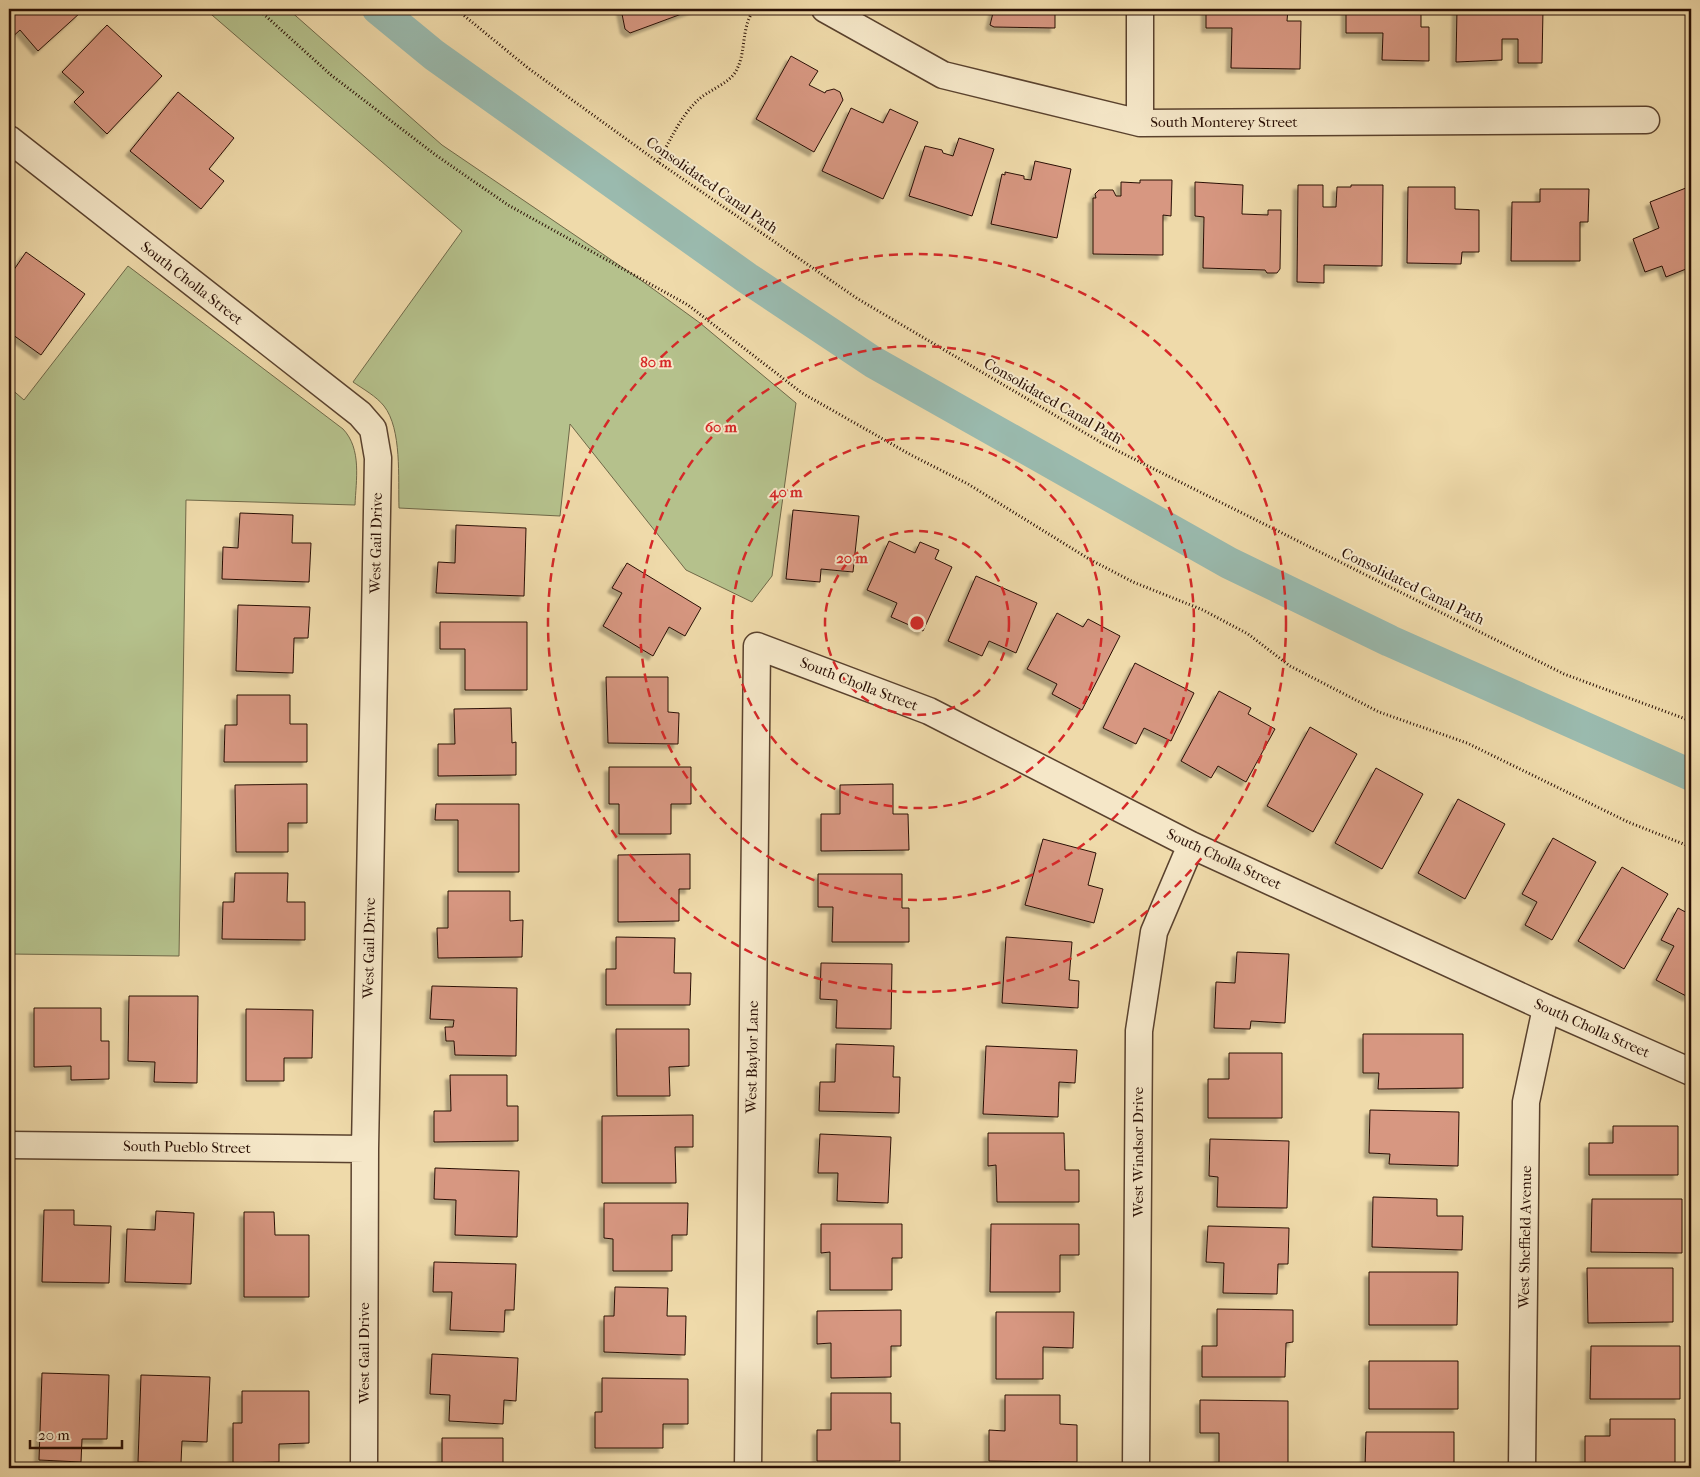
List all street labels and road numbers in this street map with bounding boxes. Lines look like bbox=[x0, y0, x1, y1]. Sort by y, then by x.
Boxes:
street label: South Monterey Street bbox=[1150, 113, 1298, 131]
street label: Consolidated Canal Path bbox=[643, 133, 782, 238]
street label: South Cholla Street bbox=[137, 238, 247, 329]
street label: Consolidated Canal Path bbox=[981, 354, 1126, 448]
street label: West Gail Drive bbox=[366, 492, 386, 595]
street label: Consolidated Canal Path bbox=[1339, 544, 1488, 629]
street label: South Cholla Street bbox=[798, 653, 921, 715]
street label: South Cholla Street bbox=[1164, 825, 1285, 894]
street label: West Gail Drive bbox=[359, 897, 379, 1000]
street label: South Cholla Street bbox=[1531, 994, 1653, 1062]
street label: West Baylor Lane bbox=[742, 1000, 762, 1115]
street label: West Windsor Drive bbox=[1129, 1086, 1147, 1218]
street label: South Pueblo Street bbox=[123, 1137, 252, 1157]
street label: West Sheffield Avenue bbox=[1515, 1165, 1535, 1310]
street label: West Gail Drive bbox=[355, 1302, 373, 1405]

